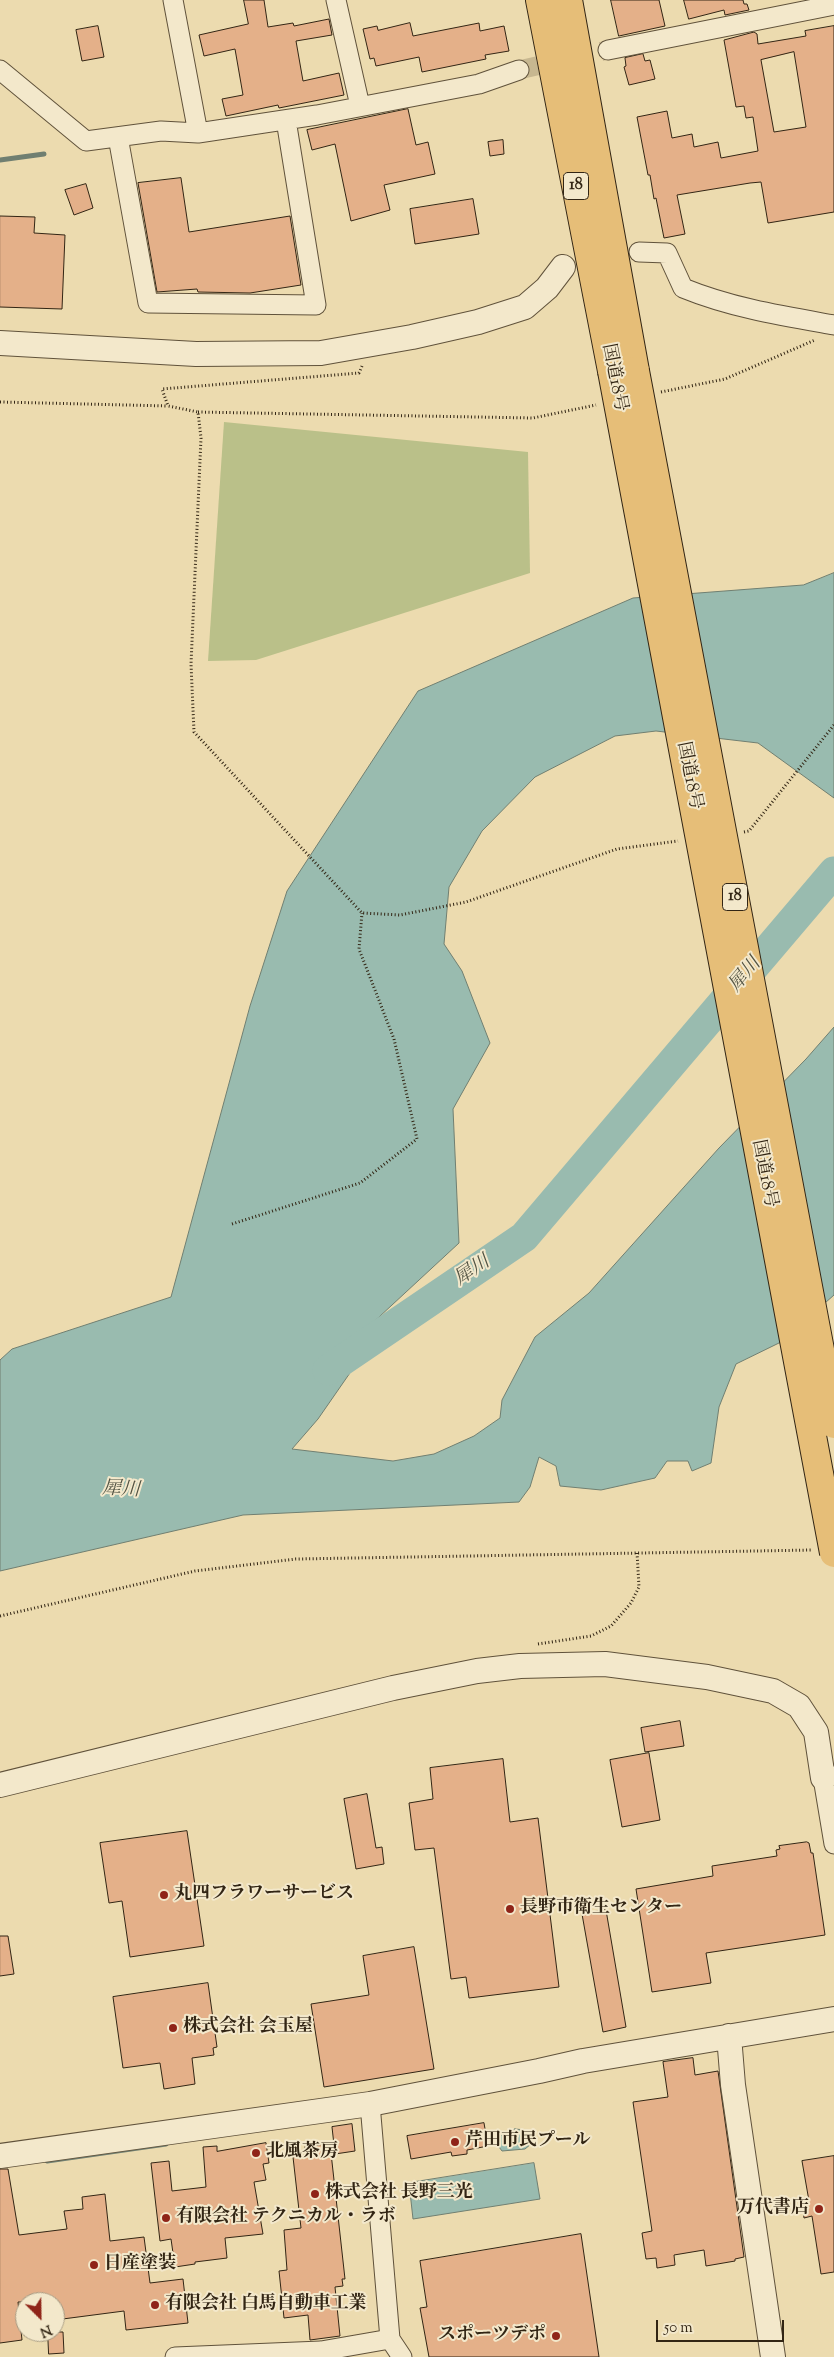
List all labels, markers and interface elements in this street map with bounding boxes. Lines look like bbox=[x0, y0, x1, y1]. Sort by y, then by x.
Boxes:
road number: 18 bbox=[564, 172, 588, 200]
street label: 国道18号 bbox=[596, 342, 630, 414]
street label: 国道18号 bbox=[671, 740, 705, 812]
road number: 18 bbox=[722, 884, 748, 910]
water label: 犀川 bbox=[725, 954, 767, 998]
street label: 国道18号 bbox=[746, 1138, 780, 1210]
water label: 犀川 bbox=[451, 1252, 495, 1292]
water label: 犀川 bbox=[101, 1479, 141, 1503]
place label: 丸四フラワーサービス bbox=[174, 1884, 354, 1906]
marker: 丸四フラワーサービス bbox=[158, 1889, 170, 1901]
place label: 長野市衛生センター bbox=[520, 1898, 682, 1920]
marker: 長野市衛生センター bbox=[504, 1903, 516, 1915]
place label: 株式会社 会玉屋 bbox=[183, 2017, 313, 2039]
marker: 株式会社 会玉屋 bbox=[167, 2022, 179, 2034]
place label: 芹田市民プール bbox=[465, 2131, 590, 2153]
marker: 芹田市民プール bbox=[449, 2136, 461, 2148]
place label: 北風茶房 bbox=[266, 2142, 338, 2164]
marker: 北風茶房 bbox=[250, 2147, 262, 2159]
place label: 株式会社 長野三光 bbox=[325, 2183, 473, 2205]
marker: 株式会社 長野三光 bbox=[309, 2188, 321, 2200]
place label: 万代書店 bbox=[737, 2198, 809, 2220]
marker: 万代書店 bbox=[813, 2203, 825, 2215]
place label: 有限会社 テクニカル・ラボ bbox=[176, 2207, 396, 2229]
marker: 有限会社 テクニカル・ラボ bbox=[160, 2212, 172, 2224]
place label: 日産塗装 bbox=[104, 2254, 176, 2276]
marker: 日産塗装 bbox=[88, 2259, 100, 2271]
north arrow bbox=[15, 2292, 65, 2342]
place label: 有限会社 白馬自動車工業 bbox=[165, 2294, 367, 2316]
marker: 有限会社 白馬自動車工業 bbox=[149, 2299, 161, 2311]
scale bar bbox=[659, 2310, 786, 2342]
text: N bbox=[36, 2318, 55, 2341]
text: 50 m bbox=[664, 2318, 693, 2339]
place label: スポーツデポ bbox=[438, 2325, 546, 2347]
marker: スポーツデポ bbox=[550, 2330, 562, 2342]

